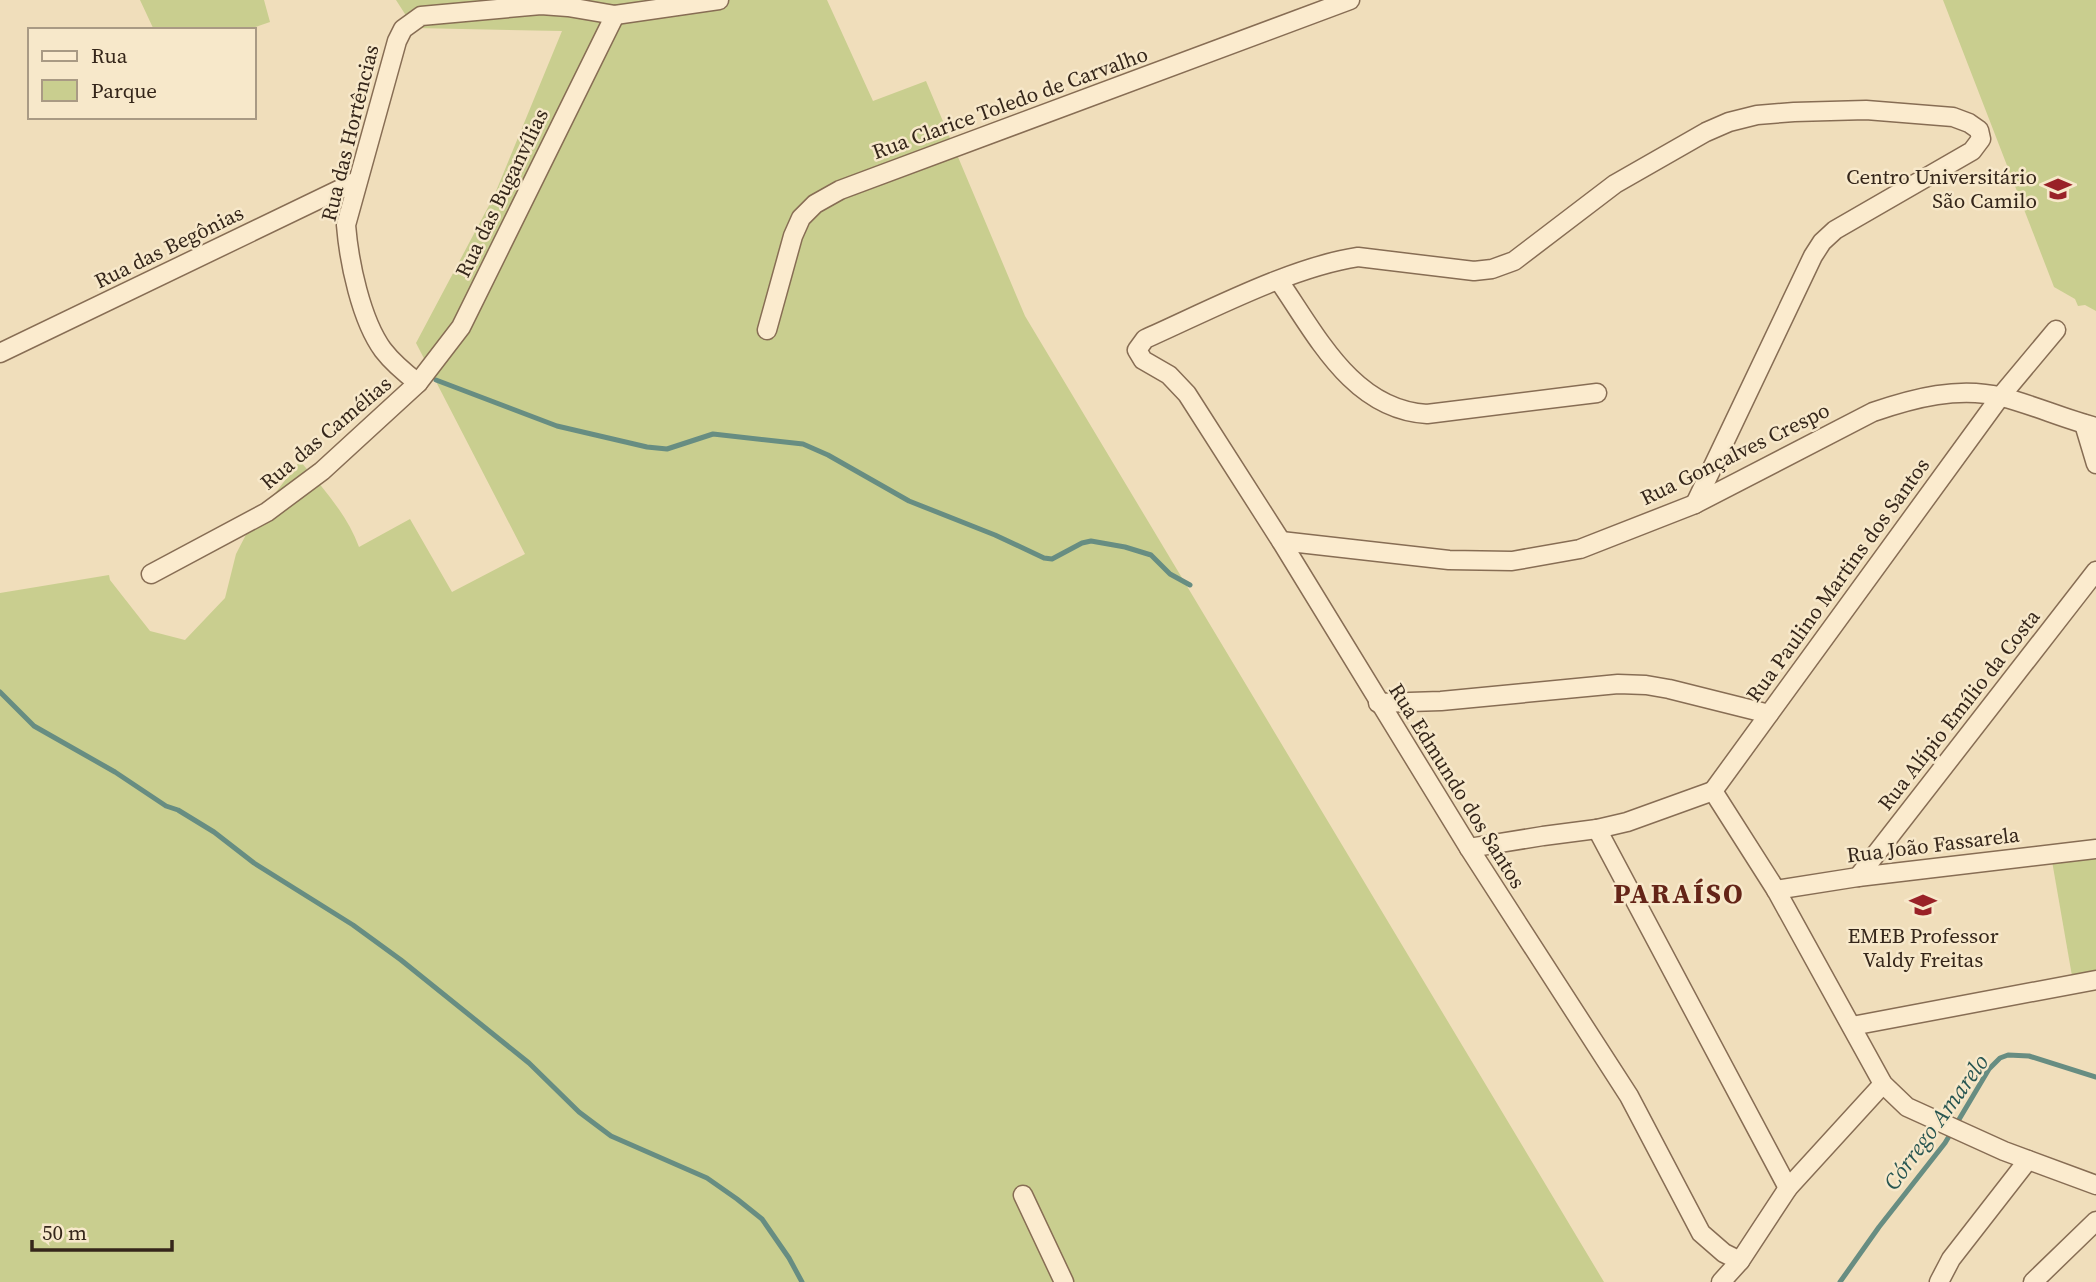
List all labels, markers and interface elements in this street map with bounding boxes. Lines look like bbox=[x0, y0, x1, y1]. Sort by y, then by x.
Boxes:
legend bbox=[28, 28, 256, 119]
street label: Rua Clarice Toledo de Carvalho bbox=[868, 39, 1152, 166]
text: Rua bbox=[91, 41, 128, 70]
street label: Rua das Hortências bbox=[314, 41, 385, 224]
text: Parque bbox=[91, 76, 157, 105]
street label: Rua das Buganvílias bbox=[448, 103, 555, 282]
place label: Centro Universitário São Camilo bbox=[1846, 162, 2037, 215]
school or university icon: Centro Universitário São Camilo bbox=[2043, 174, 2073, 204]
street label: Rua das Begônias bbox=[89, 198, 248, 295]
street label: Rua das Camélias bbox=[254, 369, 398, 496]
street label: Rua Gonçalves Crespo bbox=[1635, 395, 1834, 512]
street label: Rua Paulino Martins dos Santos bbox=[1739, 452, 1936, 708]
street label: Rua Alípio Emílio da Costa bbox=[1871, 603, 2047, 816]
street label: Rua Edmundo dos Santos bbox=[1382, 678, 1532, 894]
street label: Rua João Fassarela bbox=[1845, 819, 2021, 870]
district label: PARAÍSO bbox=[1613, 874, 1745, 912]
school or university icon: EMEB Professor Valdy Freitas bbox=[1908, 890, 1938, 920]
place label: EMEB Professor Valdy Freitas bbox=[1847, 921, 1999, 974]
water label: Córrego Amarelo bbox=[1876, 1048, 1996, 1196]
scale bar bbox=[32, 1208, 172, 1252]
text: 50 m bbox=[42, 1218, 87, 1247]

